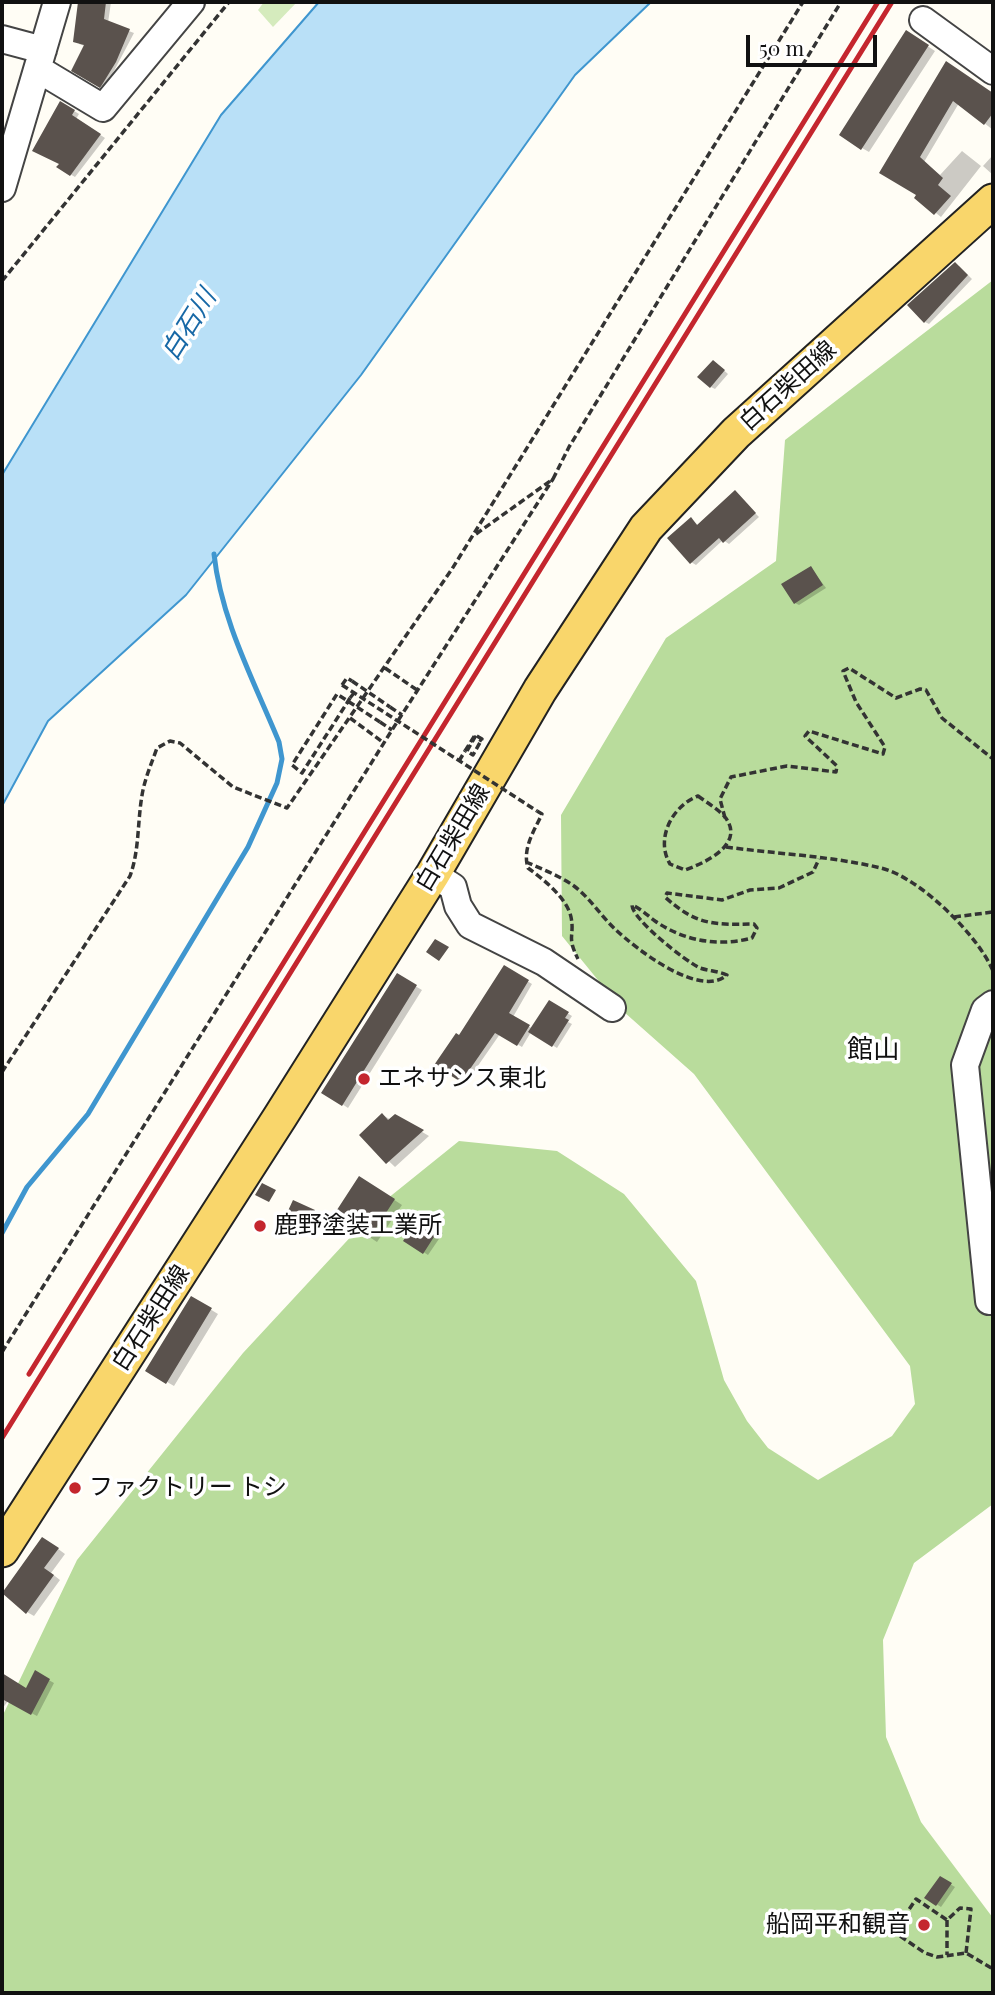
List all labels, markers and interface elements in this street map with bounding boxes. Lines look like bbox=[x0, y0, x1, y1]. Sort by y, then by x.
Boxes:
scale bar bbox=[750, 21, 881, 65]
text: 50 m bbox=[759, 33, 804, 61]
water label: 白石川 bbox=[155, 284, 223, 366]
street label: 白石柴田線 bbox=[734, 335, 842, 437]
street label: 白石柴田線 bbox=[410, 779, 496, 897]
district label: 館山 bbox=[847, 1034, 899, 1066]
place label: エネサンス東北 bbox=[378, 1065, 546, 1093]
marker: エネサンス東北 bbox=[356, 1071, 372, 1087]
place label: 鹿野塗装工業所 bbox=[274, 1212, 442, 1240]
marker: 鹿野塗装工業所 bbox=[252, 1218, 268, 1234]
street label: 白石柴田線 bbox=[106, 1260, 196, 1376]
place label: ファクトリー トシ bbox=[89, 1474, 287, 1502]
marker: ファクトリー トシ bbox=[67, 1480, 83, 1496]
place label: 船岡平和観音 bbox=[766, 1911, 910, 1939]
marker: 船岡平和観音 bbox=[916, 1917, 932, 1933]

